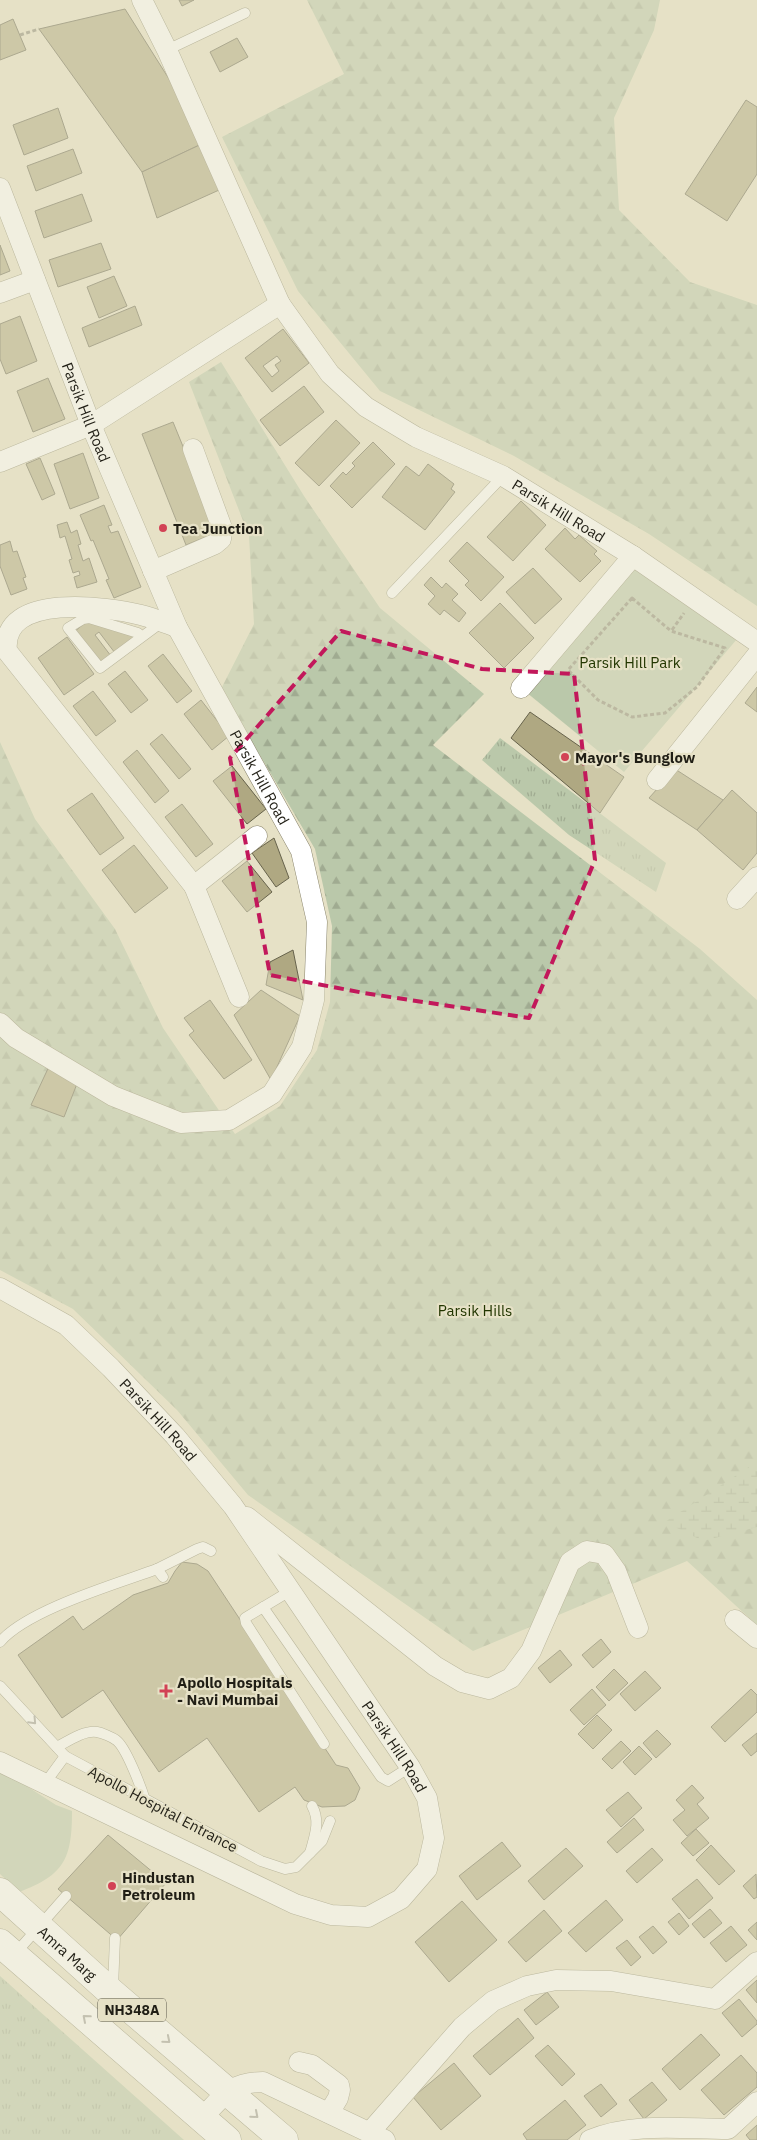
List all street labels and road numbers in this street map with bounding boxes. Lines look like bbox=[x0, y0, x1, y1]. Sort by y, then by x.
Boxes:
street label: Parsik Hill Road bbox=[58, 359, 115, 465]
street label: Parsik Hill Road bbox=[509, 475, 609, 546]
street label: Parsik Hill Road bbox=[226, 726, 294, 828]
street label: Parsik Hill Road bbox=[116, 1374, 201, 1465]
street label: Parsik Hill Road bbox=[358, 1697, 431, 1795]
street label: Apollo Hospital Entrance bbox=[85, 1762, 241, 1856]
street label: Amra Marg bbox=[34, 1921, 101, 1985]
road number: NH348A bbox=[98, 1998, 166, 2022]

